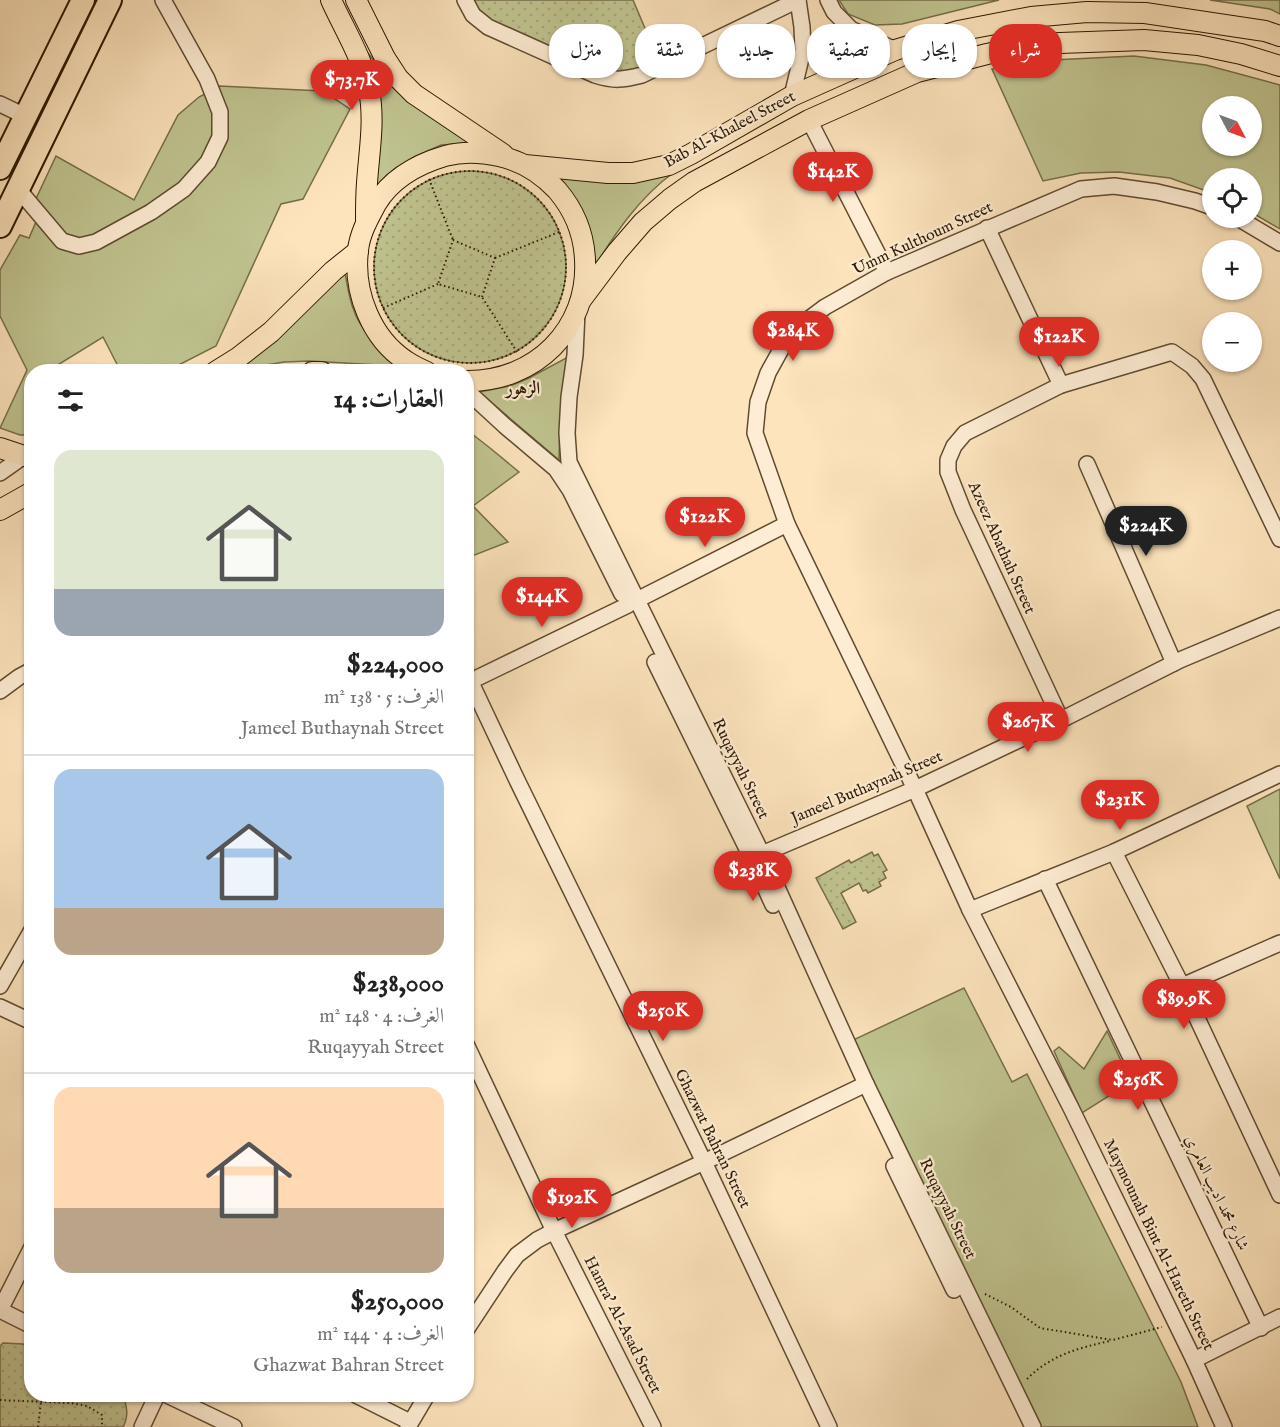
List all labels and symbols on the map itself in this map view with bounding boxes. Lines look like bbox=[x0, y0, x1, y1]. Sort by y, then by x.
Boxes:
pin: $73.7K bbox=[303, 60, 401, 111]
street label: Bab Al-Khaleel Street bbox=[661, 87, 800, 173]
north arrow bbox=[1202, 96, 1262, 156]
pin: $142K bbox=[791, 152, 875, 203]
street label: Umm Kulthoum Street bbox=[850, 198, 997, 280]
pin: $284K bbox=[751, 311, 835, 362]
pin: $122K bbox=[1017, 317, 1101, 368]
district label: الزهور bbox=[504, 378, 540, 401]
street label: Azeez Abathah Street bbox=[962, 478, 1039, 618]
pin: $122K bbox=[663, 497, 747, 548]
pin: $224K bbox=[1104, 506, 1188, 557]
pin: $144K bbox=[500, 577, 584, 628]
pin: $267K bbox=[986, 702, 1070, 753]
street label: Ruqayyah Street bbox=[707, 715, 773, 823]
street label: Jameel Buthaynah Street bbox=[786, 747, 946, 830]
pin: $231K bbox=[1078, 780, 1162, 831]
pin: $238K bbox=[711, 851, 795, 902]
pin: $89.9K bbox=[1135, 979, 1233, 1030]
pin: $250K bbox=[621, 991, 705, 1042]
pin: $256K bbox=[1096, 1060, 1180, 1111]
street label: Ghazwat Bahran Street bbox=[670, 1066, 755, 1212]
street label: شارع محمد اديب العامري bbox=[1178, 1132, 1253, 1255]
street label: Maymounah Bint Al-Hareth Street bbox=[1098, 1136, 1218, 1354]
street label: Ruqayyah Street bbox=[914, 1155, 980, 1263]
pin: $192K bbox=[530, 1178, 614, 1229]
street label: Hamra' Al-Asad Street bbox=[579, 1253, 666, 1397]

